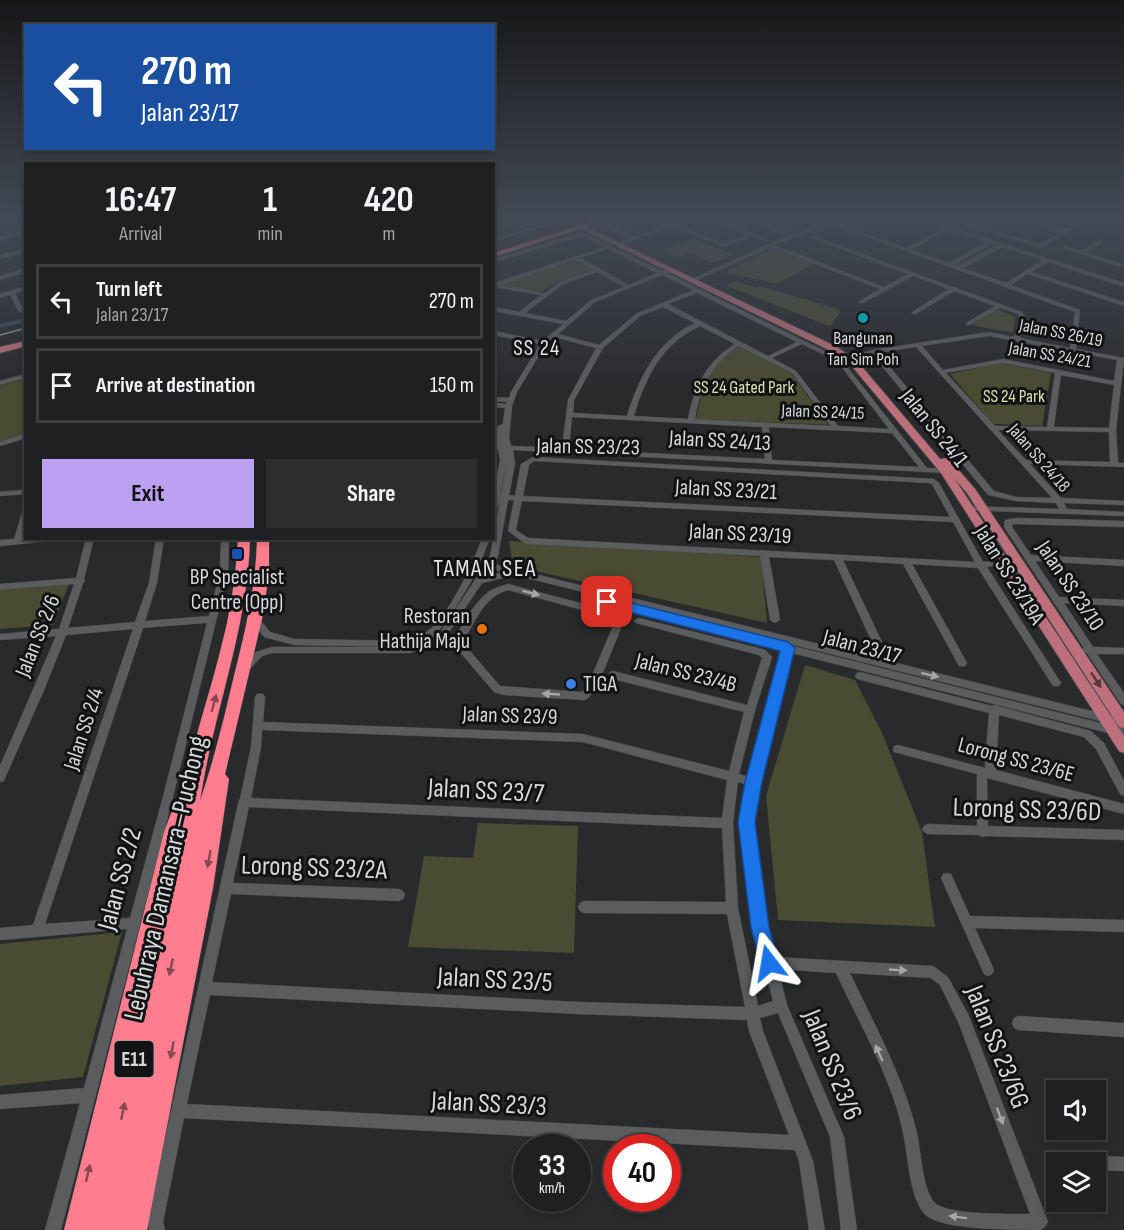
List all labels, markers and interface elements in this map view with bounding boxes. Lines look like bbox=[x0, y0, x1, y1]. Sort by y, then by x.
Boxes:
text: 270 m bbox=[141, 46, 232, 97]
icon: left bbox=[42, 48, 120, 126]
text: Jalan 23/17 bbox=[141, 97, 239, 129]
text: 16:47 bbox=[105, 179, 176, 222]
text: 1 bbox=[263, 179, 277, 222]
text: 420 bbox=[364, 179, 414, 222]
text: Arrival bbox=[119, 222, 162, 246]
text: min bbox=[258, 222, 283, 246]
text: m bbox=[382, 222, 395, 246]
text: Turn left bbox=[96, 276, 162, 303]
icon: left bbox=[45, 285, 78, 318]
text: 270 m bbox=[429, 288, 474, 315]
text: Jalan 23/17 bbox=[96, 303, 168, 327]
marker: Bangunan Tan Sim Poh bbox=[856, 311, 870, 325]
street label: Jalan SS 26/19 bbox=[1017, 314, 1104, 351]
place label: Bangunan Tan Sim Poh bbox=[827, 328, 899, 370]
district label: SS 24 bbox=[513, 335, 561, 362]
street label: Jalan SS 24/21 bbox=[1006, 337, 1094, 373]
icon: arrive bbox=[45, 369, 78, 402]
text: Arrive at destination bbox=[96, 372, 255, 399]
text: 150 m bbox=[430, 372, 474, 399]
park label: SS 24 Gated Park bbox=[694, 377, 795, 398]
street label: Jalan SS 24/1 bbox=[894, 383, 974, 473]
park label: SS 24 Park bbox=[983, 386, 1045, 407]
street label: Jalan SS 24/15 bbox=[780, 400, 865, 424]
street label: Jalan SS 24/18 bbox=[1003, 419, 1074, 497]
street label: Jalan SS 24/13 bbox=[667, 425, 772, 457]
street label: Jalan SS 23/23 bbox=[535, 433, 640, 461]
button: Exit bbox=[42, 459, 254, 528]
button: Share bbox=[266, 459, 477, 528]
street label: Jalan SS 23/21 bbox=[673, 474, 778, 506]
street label: Jalan SS 23/19 bbox=[687, 518, 792, 550]
street label: Jalan SS 23/19A bbox=[967, 519, 1050, 630]
street label: Jalan SS 23/10 bbox=[1030, 535, 1110, 636]
marker: BP Specialist Centre (Opp) bbox=[230, 547, 244, 561]
district label: TAMAN SEA bbox=[433, 554, 537, 583]
place label: BP Specialist Centre (Opp) bbox=[190, 564, 285, 616]
pin bbox=[581, 576, 632, 627]
icon: arrive bbox=[590, 585, 623, 618]
one-way arrow bbox=[522, 589, 540, 598]
street label: Jalan SS 2/6 bbox=[9, 591, 67, 682]
place label: Restoran Hathija Maju bbox=[380, 603, 470, 655]
marker: Restoran Hathija Maju bbox=[475, 622, 489, 636]
street label: Jalan 23/17 bbox=[819, 623, 904, 670]
street label: Jalan SS 23/4B bbox=[632, 647, 739, 699]
one-way arrow bbox=[921, 670, 939, 680]
place label: TIGA bbox=[583, 671, 617, 698]
one-way arrow bbox=[1090, 672, 1102, 688]
marker: TIGA bbox=[564, 677, 578, 691]
street label: Jalan SS 2/4 bbox=[58, 685, 110, 774]
one-way arrow bbox=[541, 689, 560, 698]
one-way arrow bbox=[210, 694, 219, 712]
street label: Jalan SS 23/9 bbox=[461, 701, 558, 731]
street label: Lebuhraya Damansara–Puchong bbox=[118, 732, 214, 1023]
street label: Lorong SS 23/6E bbox=[955, 732, 1077, 788]
street label: Jalan SS 23/7 bbox=[426, 772, 545, 810]
street label: Lorong SS 23/6D bbox=[952, 791, 1102, 829]
street label: Jalan SS 2/2 bbox=[91, 824, 149, 935]
street label: Lorong SS 23/2A bbox=[240, 849, 388, 887]
one-way arrow bbox=[204, 850, 213, 869]
position arrow bbox=[737, 931, 801, 995]
one-way arrow bbox=[166, 958, 175, 977]
street label: Jalan SS 23/5 bbox=[436, 961, 553, 999]
one-way arrow bbox=[889, 966, 908, 975]
street label: Jalan SS 23/6G bbox=[957, 980, 1036, 1113]
street label: Jalan SS 23/6 bbox=[795, 1004, 869, 1125]
road number: E11 bbox=[114, 1041, 154, 1077]
one-way arrow bbox=[167, 1041, 176, 1060]
one-way arrow bbox=[874, 1043, 884, 1061]
map controls bbox=[1046, 1080, 1106, 1212]
button: sound bbox=[1046, 1080, 1106, 1140]
street label: Jalan SS 23/3 bbox=[429, 1085, 548, 1123]
one-way arrow bbox=[119, 1102, 128, 1121]
one-way arrow bbox=[996, 1107, 1005, 1125]
speed limit sign: 40 bbox=[603, 1134, 681, 1212]
text: 33 bbox=[539, 1148, 565, 1184]
button: layers bbox=[1046, 1152, 1106, 1212]
one-way arrow bbox=[84, 1163, 93, 1182]
text: km/h bbox=[539, 1179, 565, 1198]
one-way arrow bbox=[949, 1212, 968, 1222]

